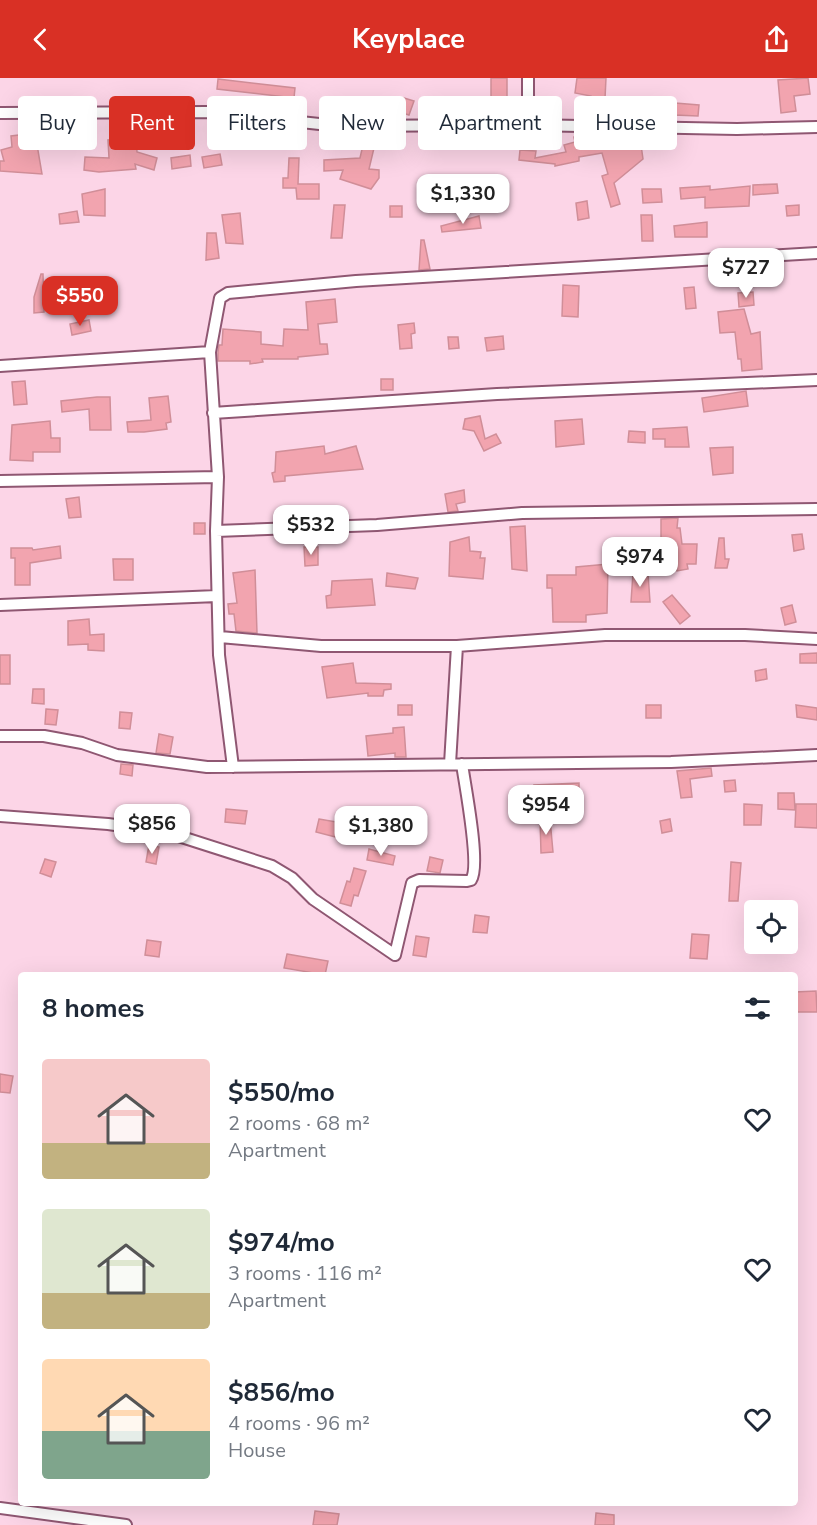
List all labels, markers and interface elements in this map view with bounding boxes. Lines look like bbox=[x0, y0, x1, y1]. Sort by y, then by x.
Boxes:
text: Keyplace bbox=[352, 21, 465, 58]
icon: back bbox=[24, 23, 57, 56]
icon: share bbox=[760, 23, 793, 56]
chip: Buy bbox=[18, 96, 97, 150]
chip: Rent bbox=[109, 96, 195, 150]
chip: Filters bbox=[207, 96, 307, 150]
chip: New bbox=[319, 96, 406, 150]
chip: Apartment bbox=[418, 96, 562, 150]
chip: House bbox=[574, 96, 677, 150]
pin: $1,330 bbox=[414, 174, 512, 225]
text: $1,330 bbox=[431, 180, 495, 207]
pin: $727 bbox=[710, 248, 782, 299]
text: $727 bbox=[722, 254, 770, 281]
pin: $550 bbox=[44, 276, 116, 327]
text: $550 bbox=[56, 282, 104, 309]
pin: $532 bbox=[275, 505, 347, 556]
text: $532 bbox=[287, 511, 335, 538]
pin: $974 bbox=[604, 537, 676, 588]
text: $974 bbox=[616, 543, 664, 570]
pin: $954 bbox=[510, 785, 582, 836]
text: $954 bbox=[522, 791, 570, 818]
pin: $856 bbox=[116, 804, 188, 855]
pin: $1,380 bbox=[332, 806, 430, 857]
text: $856 bbox=[128, 810, 176, 837]
text: $1,380 bbox=[349, 812, 413, 839]
map controls bbox=[744, 900, 798, 954]
button: locate bbox=[744, 900, 798, 954]
text: 8 homes bbox=[42, 991, 144, 1026]
icon: filters bbox=[741, 992, 774, 1025]
text: $550/mo bbox=[228, 1075, 335, 1110]
icon: home bbox=[90, 1083, 162, 1155]
icon: heart bbox=[741, 1103, 774, 1136]
text: 2 rooms · 68 m² bbox=[228, 1110, 370, 1137]
text: Apartment bbox=[228, 1137, 326, 1164]
text: $974/mo bbox=[228, 1225, 335, 1260]
icon: home bbox=[90, 1233, 162, 1305]
icon: heart bbox=[741, 1253, 774, 1286]
text: 3 rooms · 116 m² bbox=[228, 1260, 382, 1287]
text: Apartment bbox=[228, 1287, 326, 1314]
text: $856/mo bbox=[228, 1375, 335, 1410]
icon: home bbox=[90, 1383, 162, 1455]
icon: heart bbox=[741, 1403, 774, 1436]
text: 4 rooms · 96 m² bbox=[228, 1410, 370, 1437]
text: House bbox=[228, 1437, 286, 1464]

